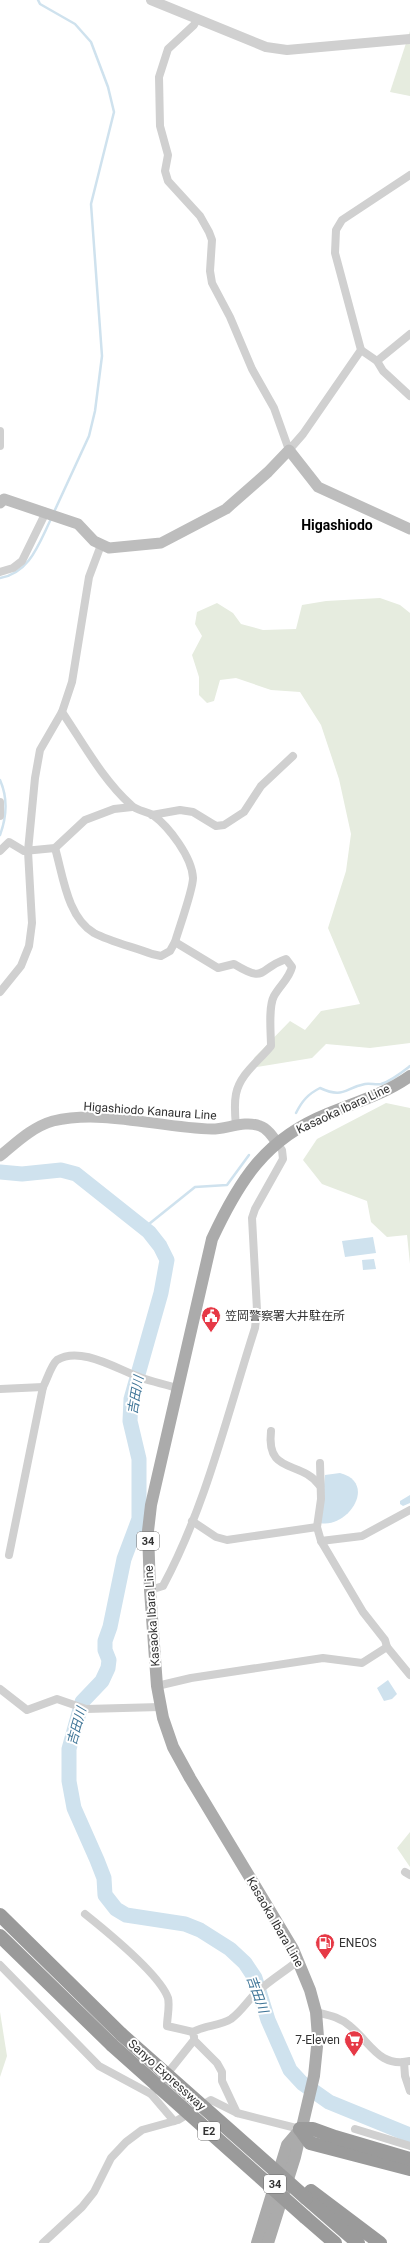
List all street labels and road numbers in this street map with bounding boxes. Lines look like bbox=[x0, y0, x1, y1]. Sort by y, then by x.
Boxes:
street label: Kasaoka Ibara Line bbox=[294, 1081, 392, 1137]
street label: Higashiodo Kanaura Line bbox=[83, 1099, 217, 1123]
road number: 34 bbox=[137, 1532, 159, 1550]
street label: Kasaoka Ibara Line bbox=[141, 1565, 163, 1667]
street label: Kasaoka Ibara Line bbox=[244, 1875, 306, 1969]
street label: Sanyo Expressway bbox=[126, 2037, 209, 2114]
road number: E2 bbox=[198, 2122, 220, 2140]
road number: 34 bbox=[264, 2175, 286, 2193]

